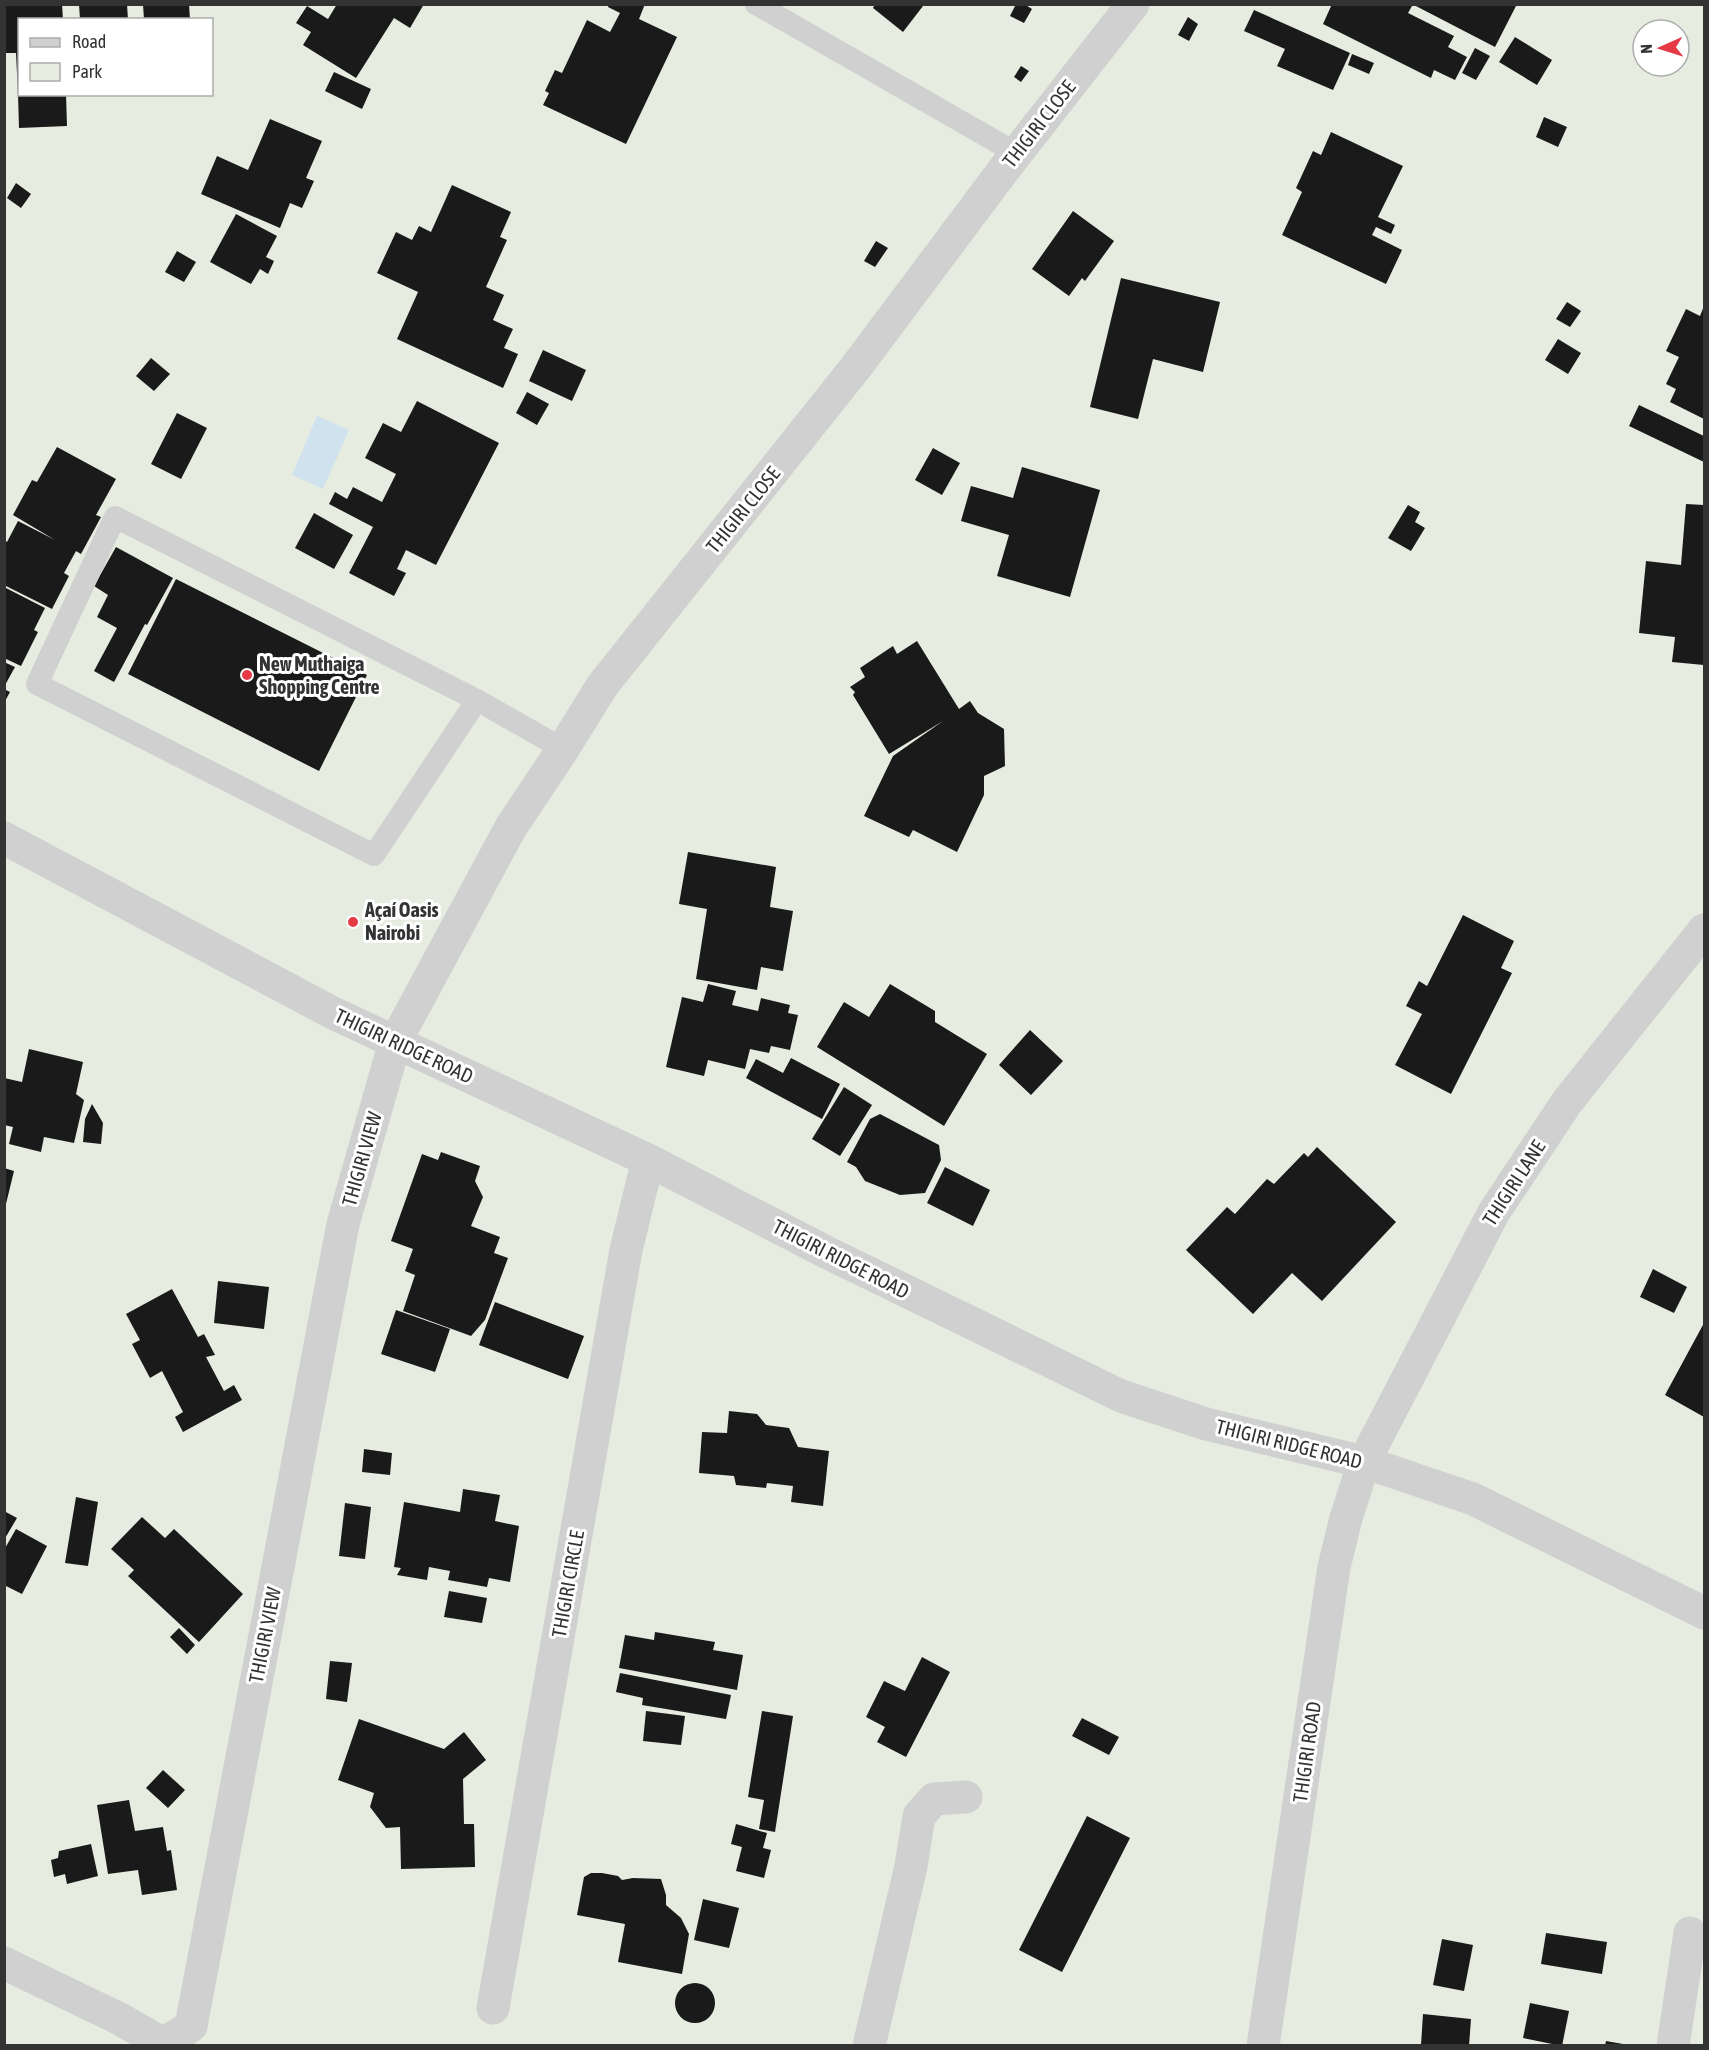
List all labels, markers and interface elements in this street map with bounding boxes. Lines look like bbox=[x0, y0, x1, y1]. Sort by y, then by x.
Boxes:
legend bbox=[18, 18, 213, 96]
north arrow bbox=[1631, 18, 1691, 78]
text: Road bbox=[72, 31, 106, 52]
text: N bbox=[1637, 44, 1655, 54]
text: Park bbox=[72, 61, 102, 82]
street label: THIGIRI CLOSE bbox=[998, 75, 1080, 172]
street label: THIGIRI CLOSE bbox=[701, 462, 785, 557]
place label: New Muthaiga Shopping Centre bbox=[259, 652, 380, 698]
marker: New Muthaiga Shopping Centre bbox=[240, 668, 254, 682]
place label: Açaí Oasis Nairobi bbox=[364, 898, 439, 944]
marker: Açaí Oasis Nairobi bbox=[346, 915, 360, 929]
street label: THIGIRI RIDGE ROAD bbox=[332, 1003, 477, 1088]
street label: THIGIRI VIEW bbox=[337, 1109, 386, 1209]
street label: THIGIRI LANE bbox=[1478, 1135, 1550, 1230]
street label: THIGIRI RIDGE ROAD bbox=[769, 1214, 913, 1303]
street label: THIGIRI RIDGE ROAD bbox=[1214, 1414, 1365, 1473]
street label: THIGIRI CIRCLE bbox=[547, 1528, 588, 1639]
street label: THIGIRI VIEW bbox=[244, 1585, 285, 1685]
street label: THIGIRI ROAD bbox=[1288, 1700, 1325, 1804]

